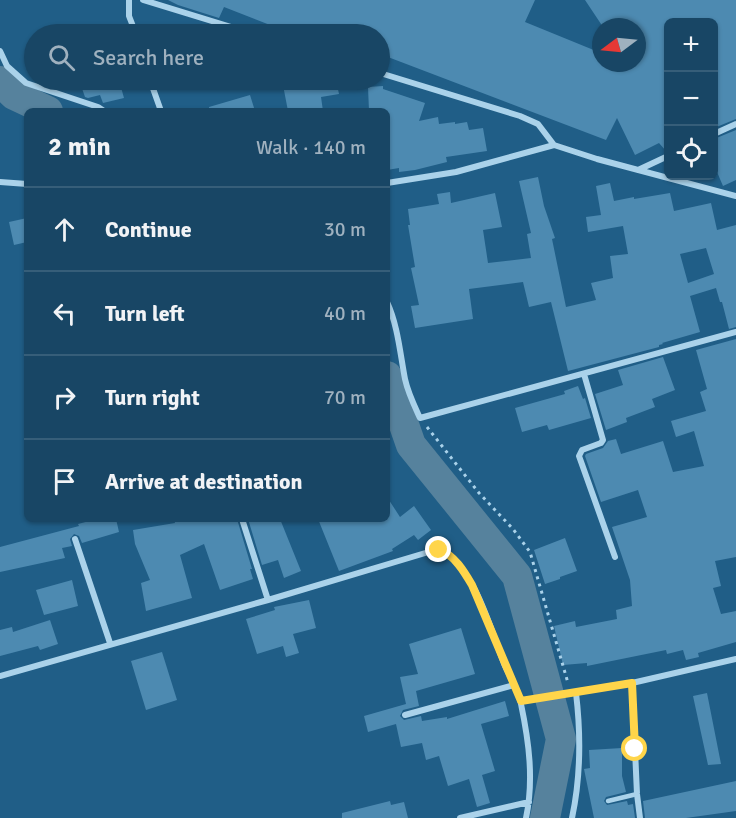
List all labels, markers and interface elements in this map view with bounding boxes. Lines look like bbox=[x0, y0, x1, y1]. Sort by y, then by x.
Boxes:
north arrow bbox=[592, 18, 646, 72]
map controls bbox=[664, 18, 718, 180]
button: + bbox=[664, 18, 718, 72]
search box bbox=[24, 24, 390, 90]
icon: search bbox=[45, 41, 78, 74]
text: Search here bbox=[93, 44, 204, 71]
button: − bbox=[664, 72, 718, 126]
button: locate bbox=[664, 126, 718, 180]
text: 2 min bbox=[48, 131, 111, 163]
text: Walk · 140 m bbox=[256, 135, 366, 160]
icon: ahead bbox=[48, 213, 81, 246]
text: Continue bbox=[105, 216, 192, 243]
text: 30 m bbox=[324, 217, 366, 242]
icon: left bbox=[48, 297, 81, 330]
text: Turn left bbox=[105, 300, 185, 327]
text: 40 m bbox=[324, 301, 366, 326]
icon: right bbox=[48, 381, 81, 414]
text: Turn right bbox=[105, 384, 200, 411]
text: 70 m bbox=[324, 385, 366, 410]
icon: arrive bbox=[48, 465, 81, 498]
text: Arrive at destination bbox=[105, 468, 302, 495]
route end bbox=[425, 536, 451, 562]
route start bbox=[621, 735, 647, 761]

